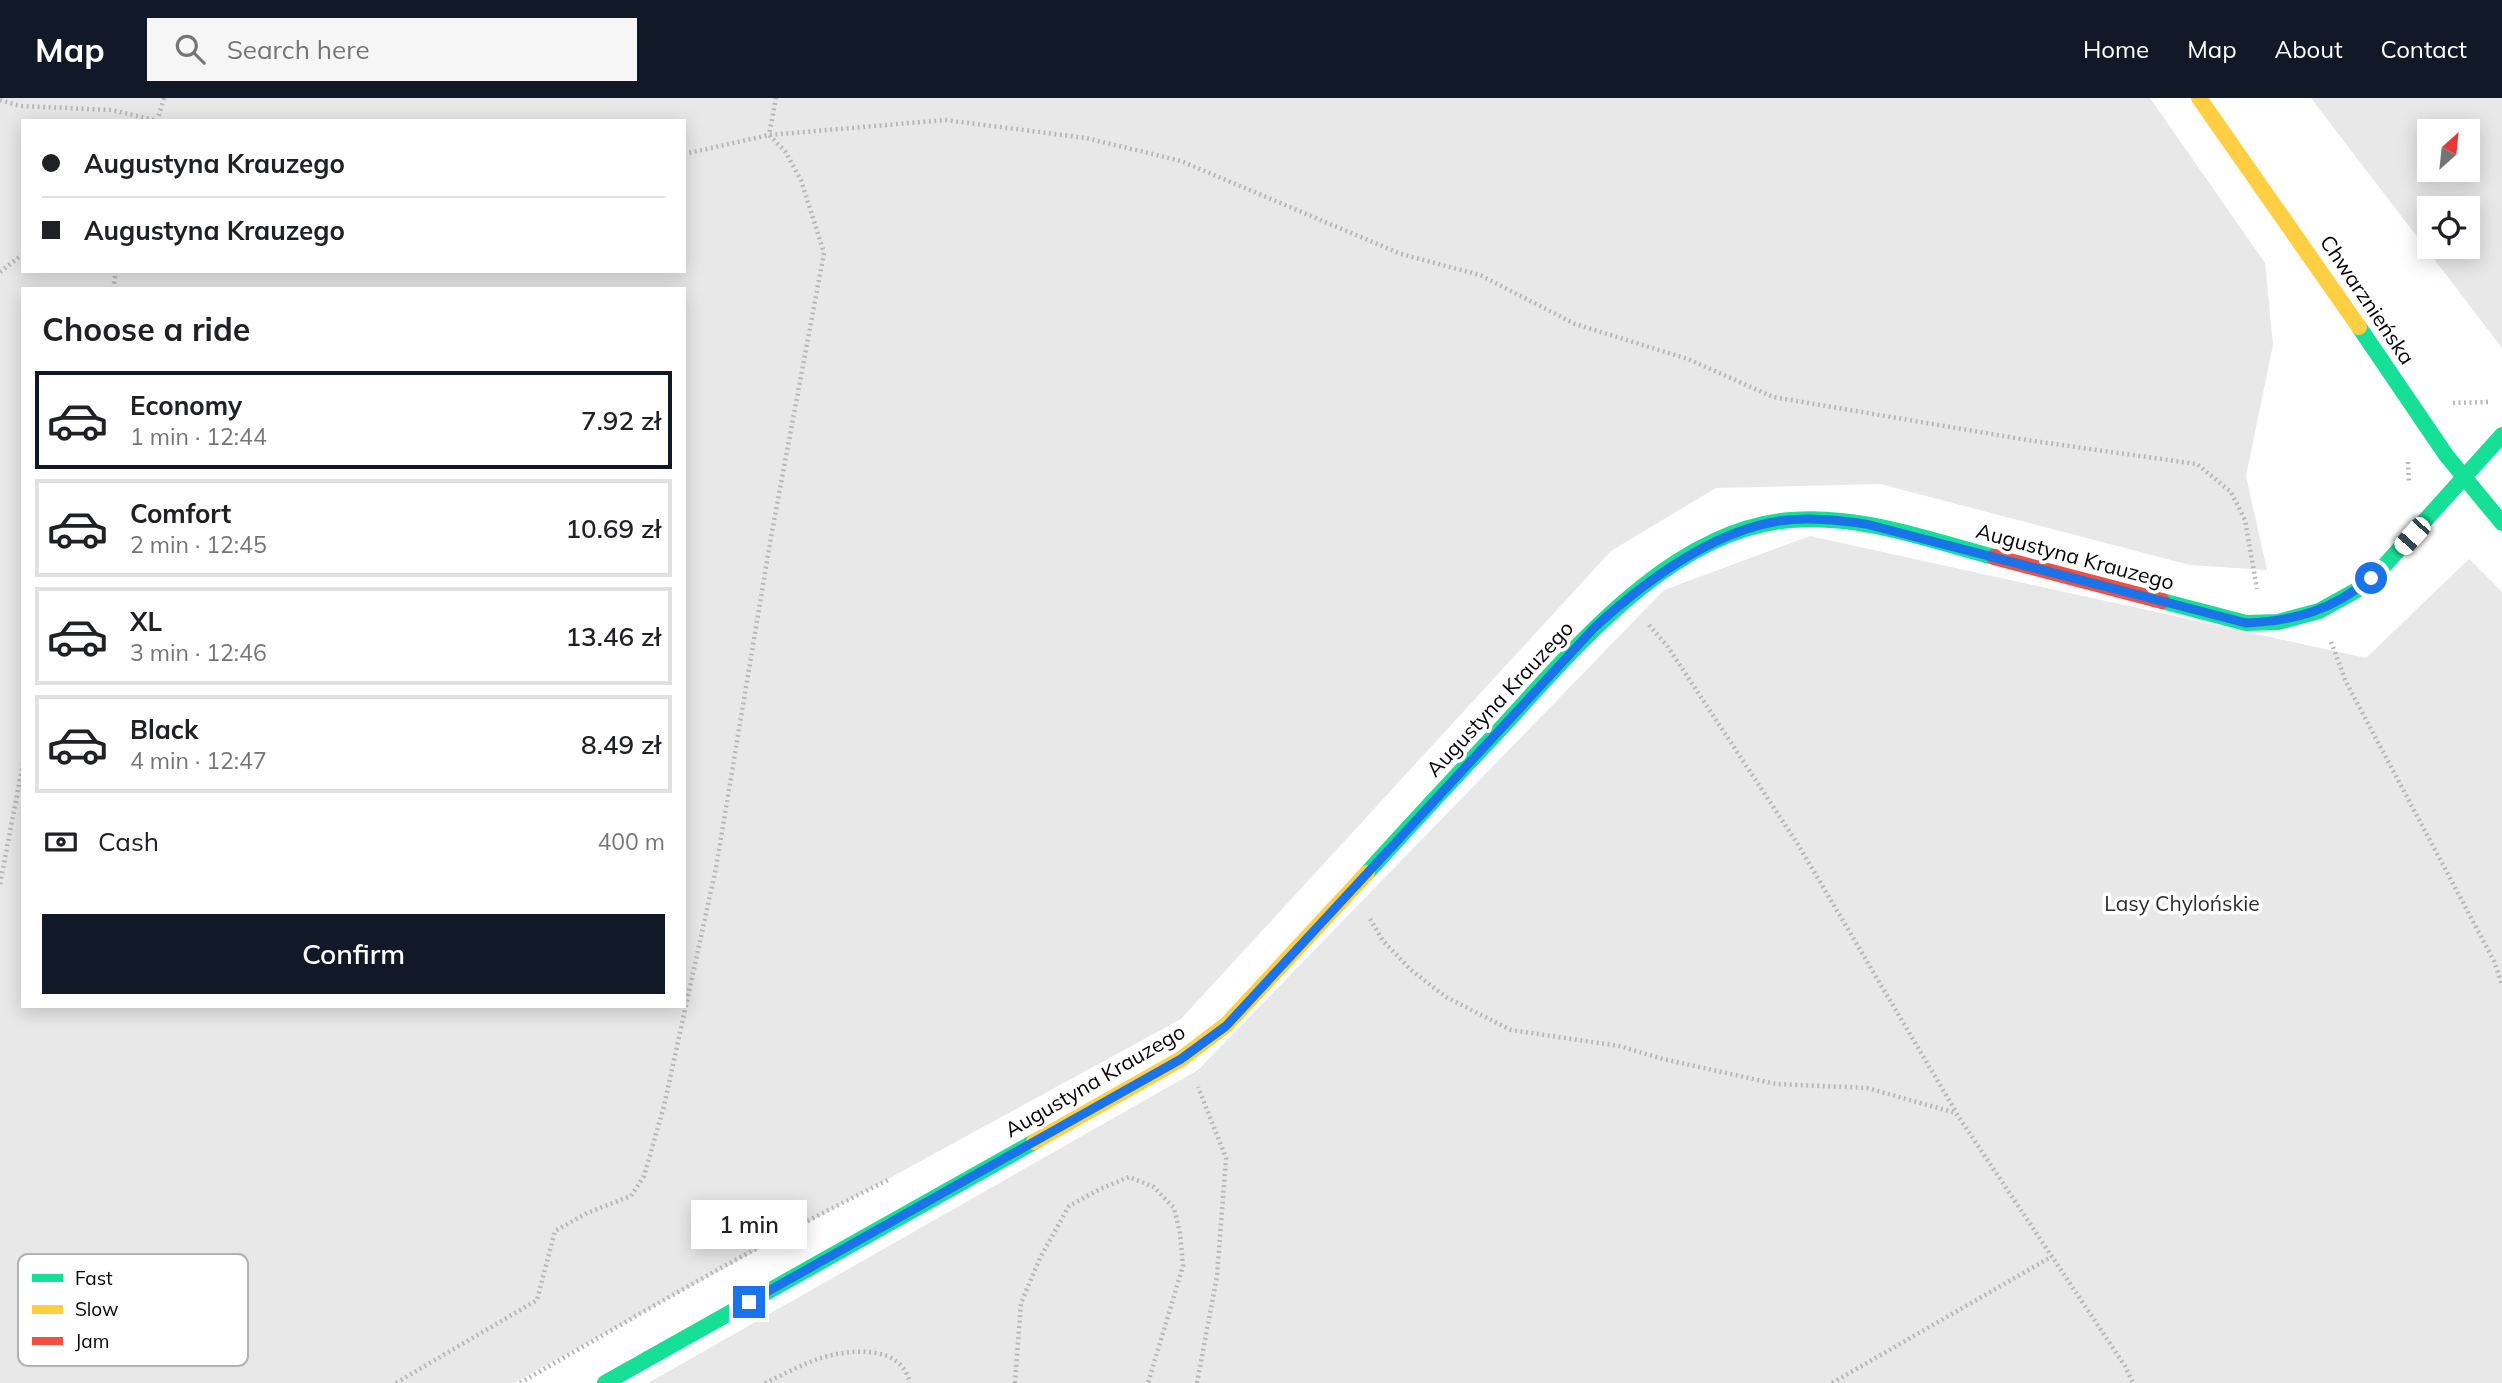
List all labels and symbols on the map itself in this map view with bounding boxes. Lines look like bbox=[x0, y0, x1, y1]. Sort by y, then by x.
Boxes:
north arrow bbox=[2417, 119, 2480, 182]
street label: Chwarznieńska bbox=[2315, 230, 2421, 369]
car bbox=[2391, 513, 2434, 559]
street label: Augustyna Krauzego bbox=[1973, 517, 2177, 595]
route start bbox=[2355, 562, 2387, 594]
street label: Augustyna Krauzego bbox=[1420, 615, 1578, 782]
park label: Lasy Chylońskie bbox=[2104, 890, 2260, 916]
street label: Augustyna Krauzego bbox=[1000, 1018, 1189, 1142]
callout: 1 min bbox=[691, 1200, 807, 1250]
legend bbox=[18, 1254, 248, 1366]
text: Fast bbox=[75, 1266, 113, 1290]
route end bbox=[733, 1286, 765, 1318]
text: Slow bbox=[75, 1297, 119, 1321]
text: Jam bbox=[75, 1329, 109, 1353]

